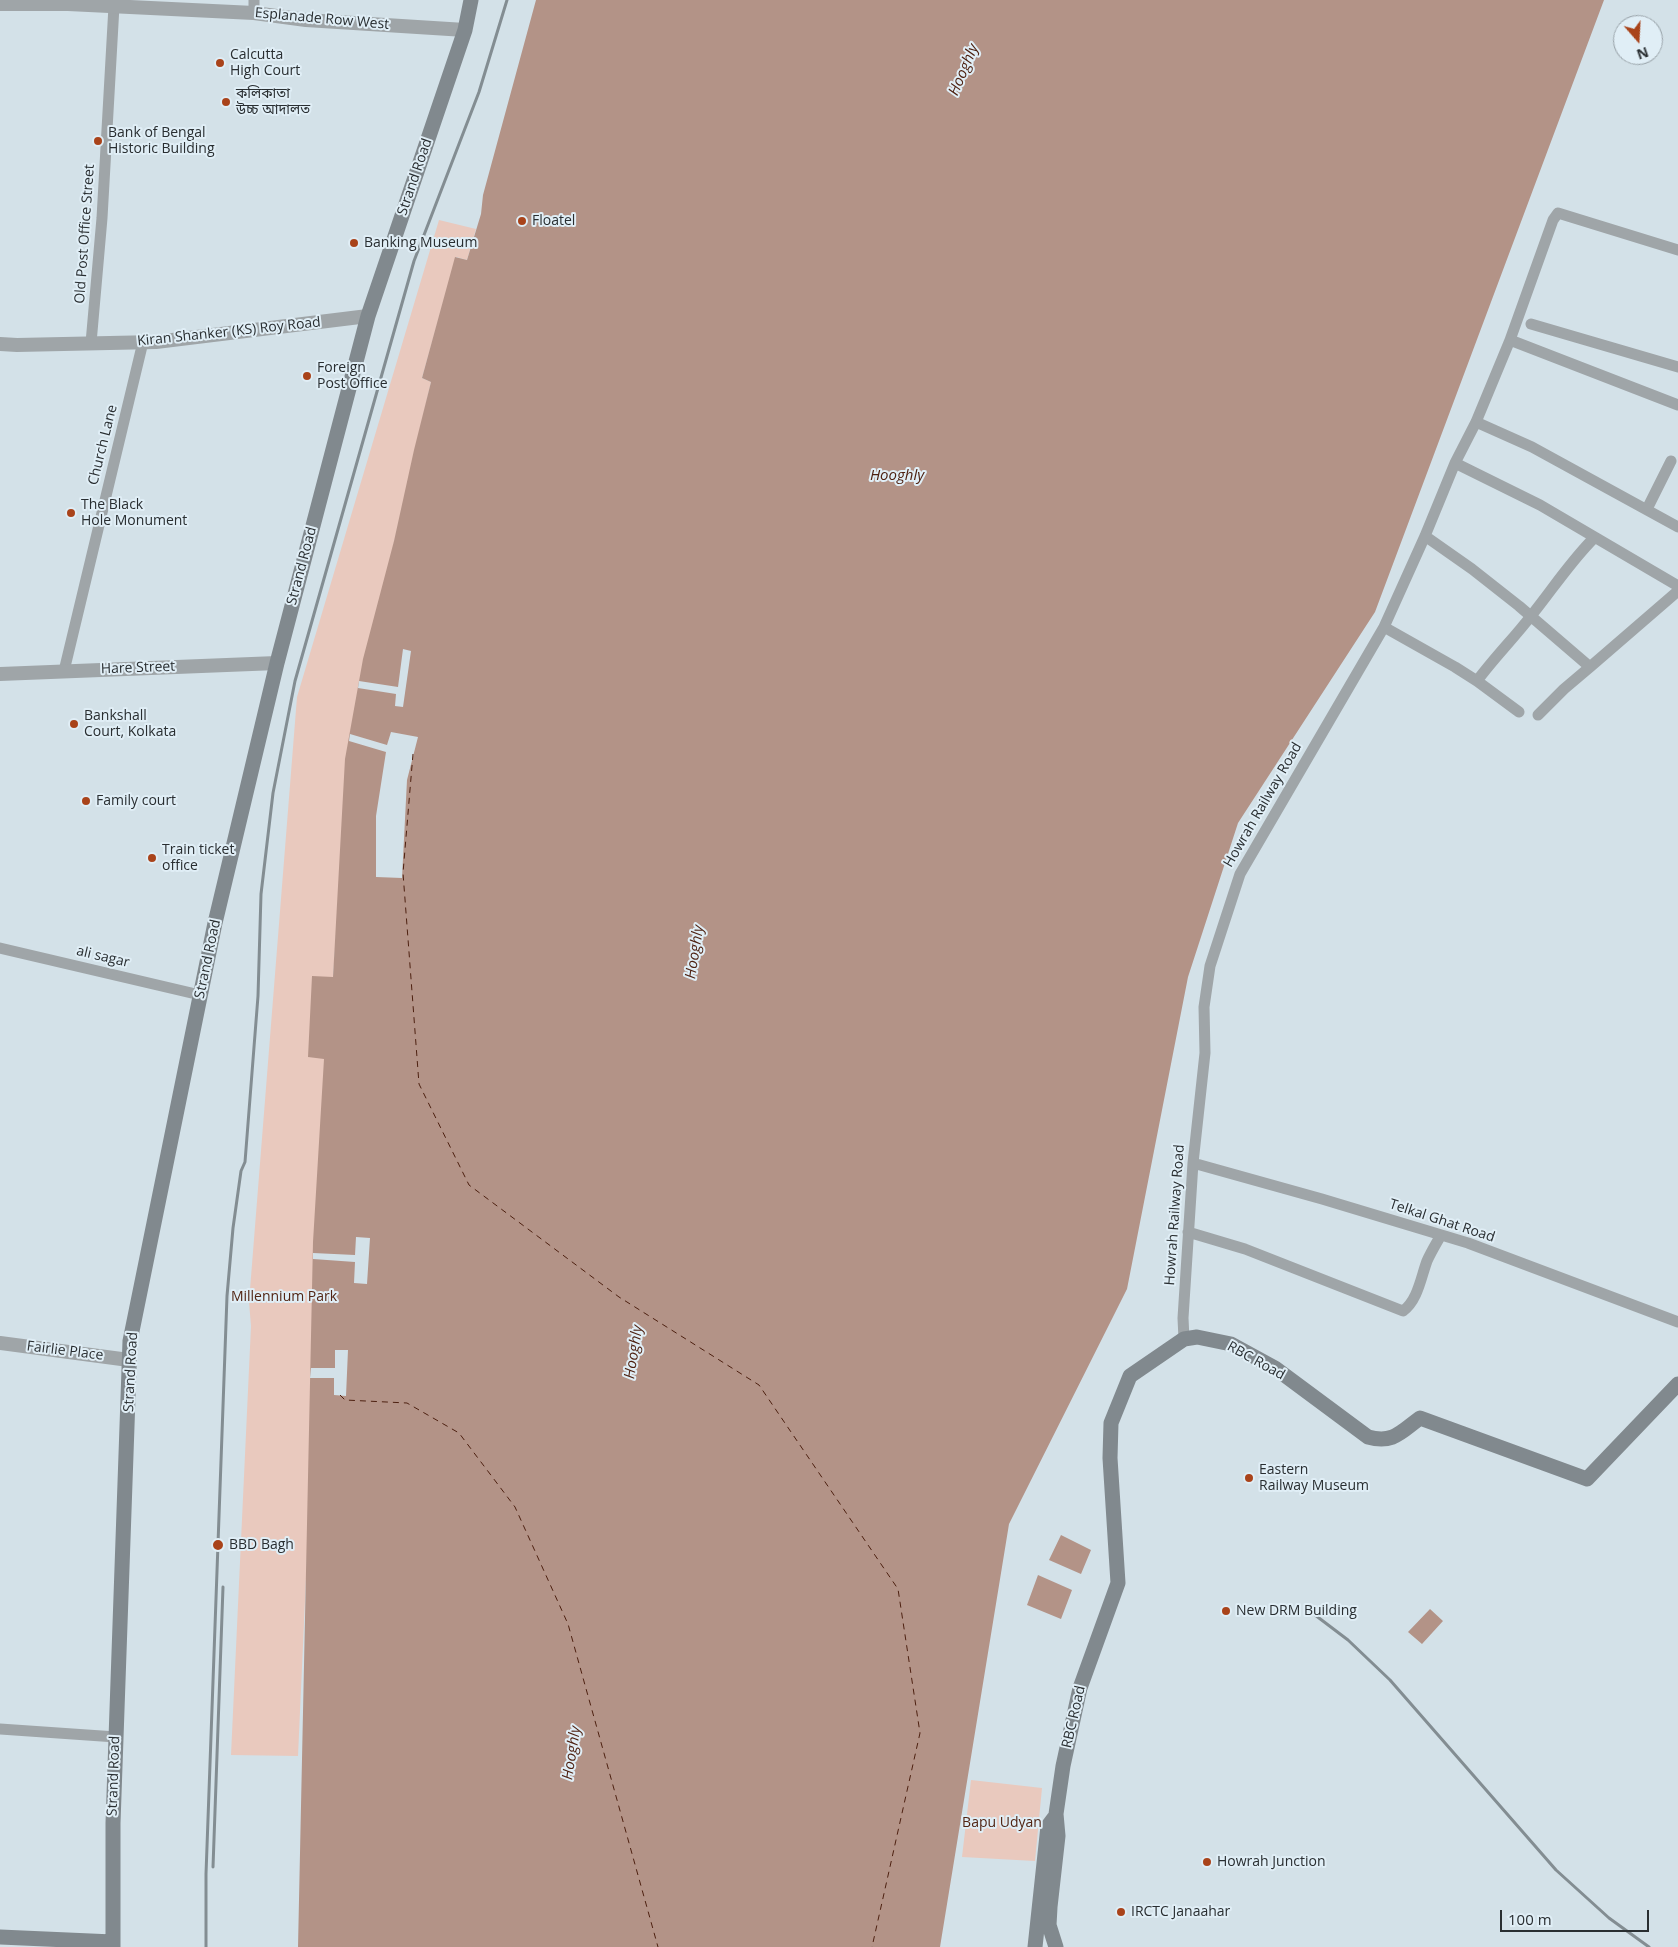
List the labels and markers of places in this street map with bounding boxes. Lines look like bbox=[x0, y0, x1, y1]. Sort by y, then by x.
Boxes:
place label: Calcutta High Court bbox=[230, 47, 300, 80]
marker: Calcutta High Court bbox=[214, 57, 226, 69]
place label: কলিকাতা উচ্চ আদালত bbox=[236, 86, 310, 118]
marker: কলিকাতা উচ্চ আদালত bbox=[220, 96, 232, 108]
place label: Bank of Bengal Historic Building bbox=[108, 125, 215, 158]
marker: Bank of Bengal Historic Building bbox=[92, 135, 104, 147]
place label: Floatel bbox=[532, 213, 575, 229]
marker: Floatel bbox=[516, 215, 528, 227]
place label: Banking Museum bbox=[364, 235, 477, 251]
marker: Banking Museum bbox=[348, 237, 360, 249]
place label: Foreign Post Office bbox=[317, 360, 388, 392]
marker: Foreign Post Office bbox=[301, 370, 313, 382]
place label: The Black Hole Monument bbox=[81, 497, 187, 530]
marker: The Black Hole Monument bbox=[65, 507, 77, 519]
place label: Bankshall Court, Kolkata bbox=[84, 708, 176, 740]
marker: Bankshall Court, Kolkata bbox=[68, 718, 80, 730]
place label: Family court bbox=[96, 793, 176, 809]
marker: Family court bbox=[80, 795, 92, 807]
place label: Train ticket office bbox=[162, 842, 234, 874]
marker: Train ticket office bbox=[146, 852, 158, 864]
place label: Eastern Railway Museum bbox=[1259, 1462, 1369, 1494]
marker: Eastern Railway Museum bbox=[1243, 1472, 1255, 1484]
place label: BBD Bagh bbox=[229, 1537, 294, 1553]
marker: BBD Bagh bbox=[211, 1538, 225, 1552]
place label: New DRM Building bbox=[1236, 1603, 1357, 1619]
marker: New DRM Building bbox=[1220, 1605, 1232, 1617]
place label: Howrah Junction bbox=[1217, 1854, 1325, 1870]
marker: Howrah Junction bbox=[1201, 1856, 1213, 1868]
place label: IRCTC Janaahar bbox=[1131, 1904, 1230, 1920]
marker: IRCTC Janaahar bbox=[1115, 1906, 1127, 1918]

